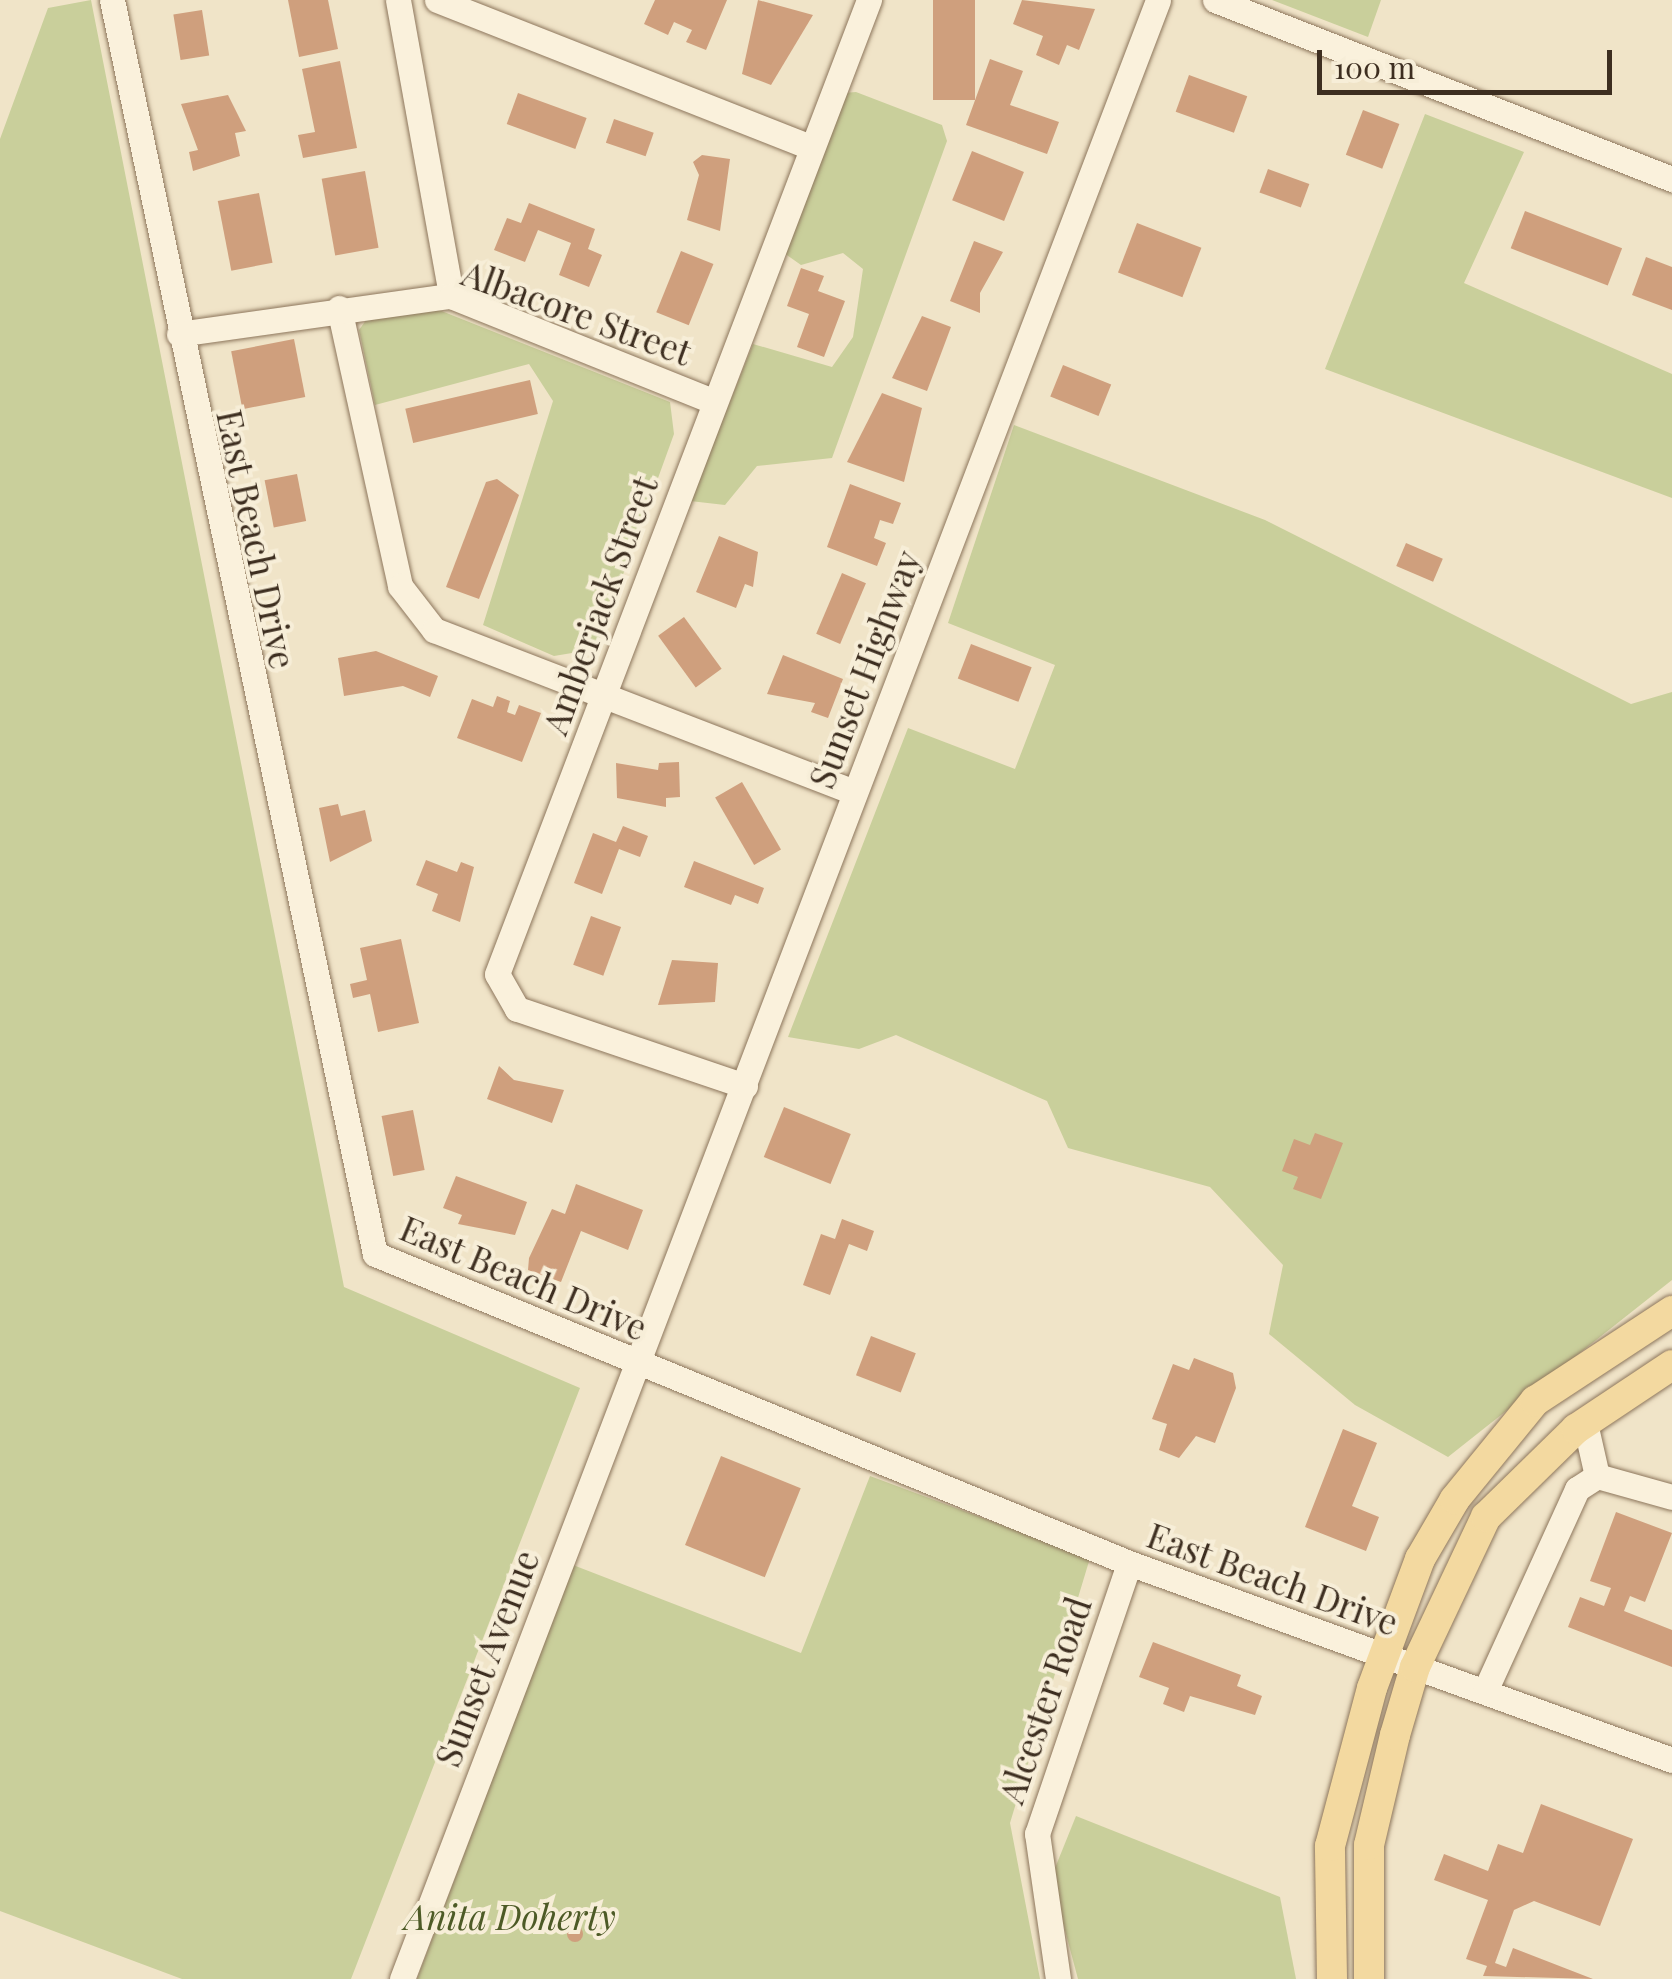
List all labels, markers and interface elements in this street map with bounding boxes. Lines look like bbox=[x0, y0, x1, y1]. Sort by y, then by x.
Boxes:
scale bar bbox=[1322, 30, 1617, 92]
text: 100 m bbox=[1334, 47, 1415, 87]
street label: Albacore Street bbox=[457, 251, 697, 373]
street label: East Beach Drive bbox=[209, 405, 305, 673]
street label: Amberjack Street bbox=[533, 470, 665, 740]
street label: Sunset Highway bbox=[799, 544, 929, 794]
street label: East Beach Drive bbox=[394, 1206, 654, 1348]
street label: East Beach Drive bbox=[1142, 1513, 1404, 1643]
street label: Sunset Avenue bbox=[425, 1543, 547, 1773]
street label: Alcester Road bbox=[989, 1591, 1099, 1809]
park label: Anita Doherty bbox=[404, 1895, 616, 1937]

